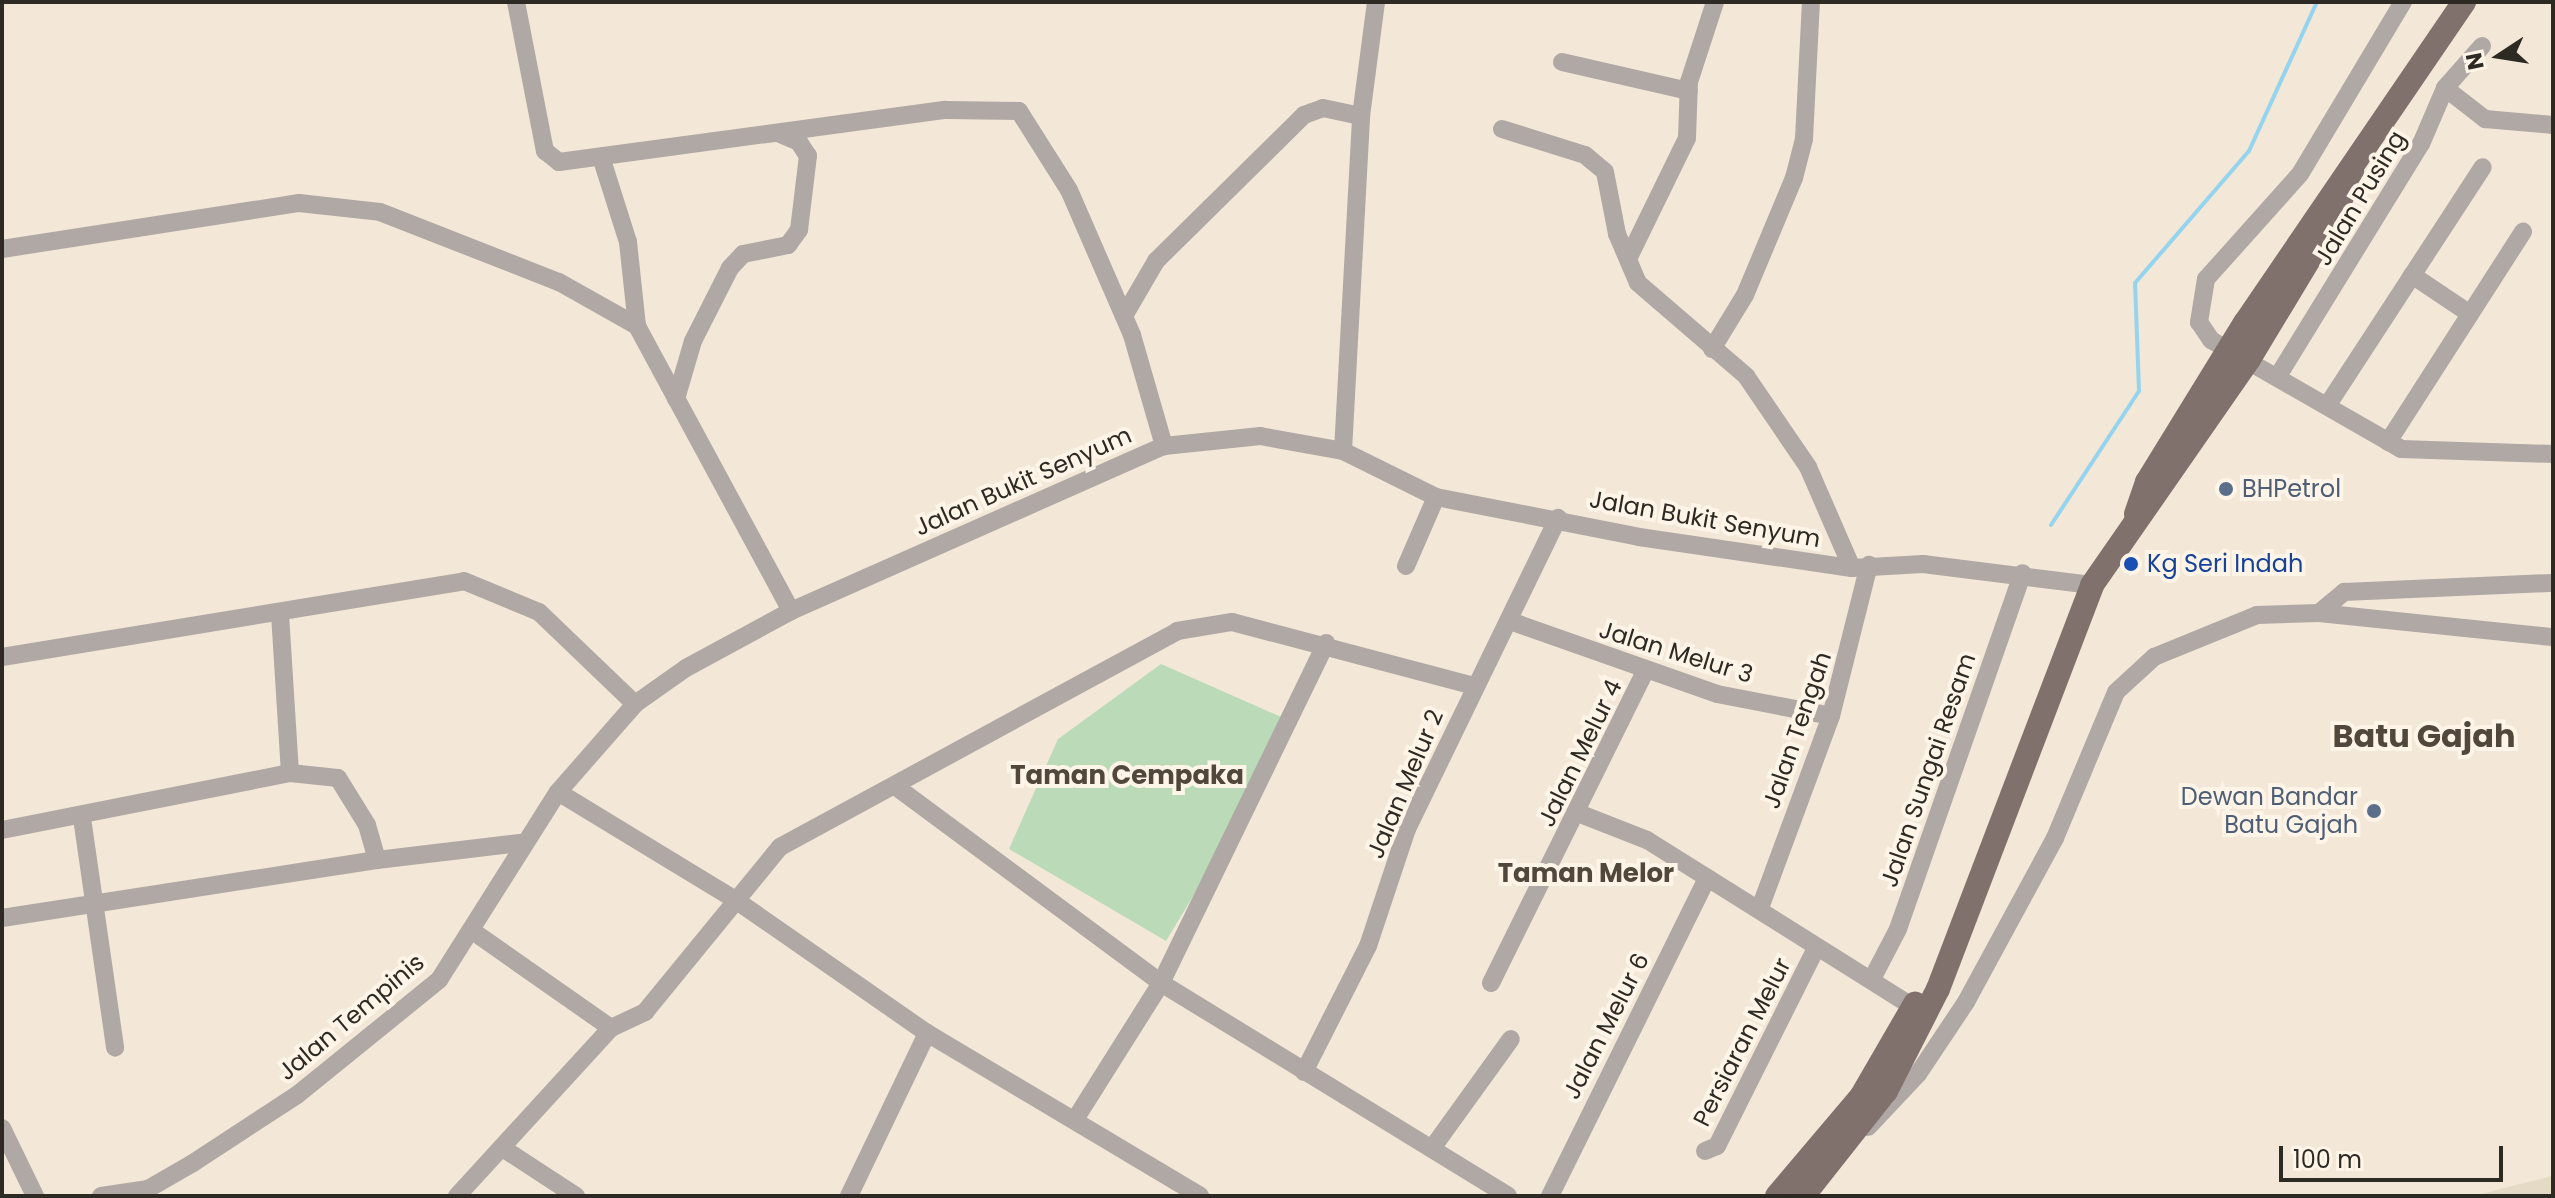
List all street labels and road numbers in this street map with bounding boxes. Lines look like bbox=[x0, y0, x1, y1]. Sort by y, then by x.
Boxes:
street label: Jalan Pusing bbox=[2308, 125, 2412, 271]
street label: Jalan Bukit Senyum bbox=[910, 420, 1136, 542]
street label: Jalan Bukit Senyum bbox=[1587, 484, 1823, 554]
street label: Jalan Melur 3 bbox=[1596, 615, 1756, 689]
street label: Jalan Tengah bbox=[1757, 648, 1837, 812]
street label: Jalan Sungai Resam bbox=[1874, 649, 1982, 891]
street label: Jalan Melur 4 bbox=[1532, 675, 1628, 831]
street label: Jalan Melur 2 bbox=[1361, 705, 1449, 863]
street label: Jalan Tempinis bbox=[272, 948, 430, 1086]
street label: Jalan Melur 6 bbox=[1557, 948, 1655, 1104]
street label: Persiaran Melur bbox=[1687, 953, 1797, 1131]

